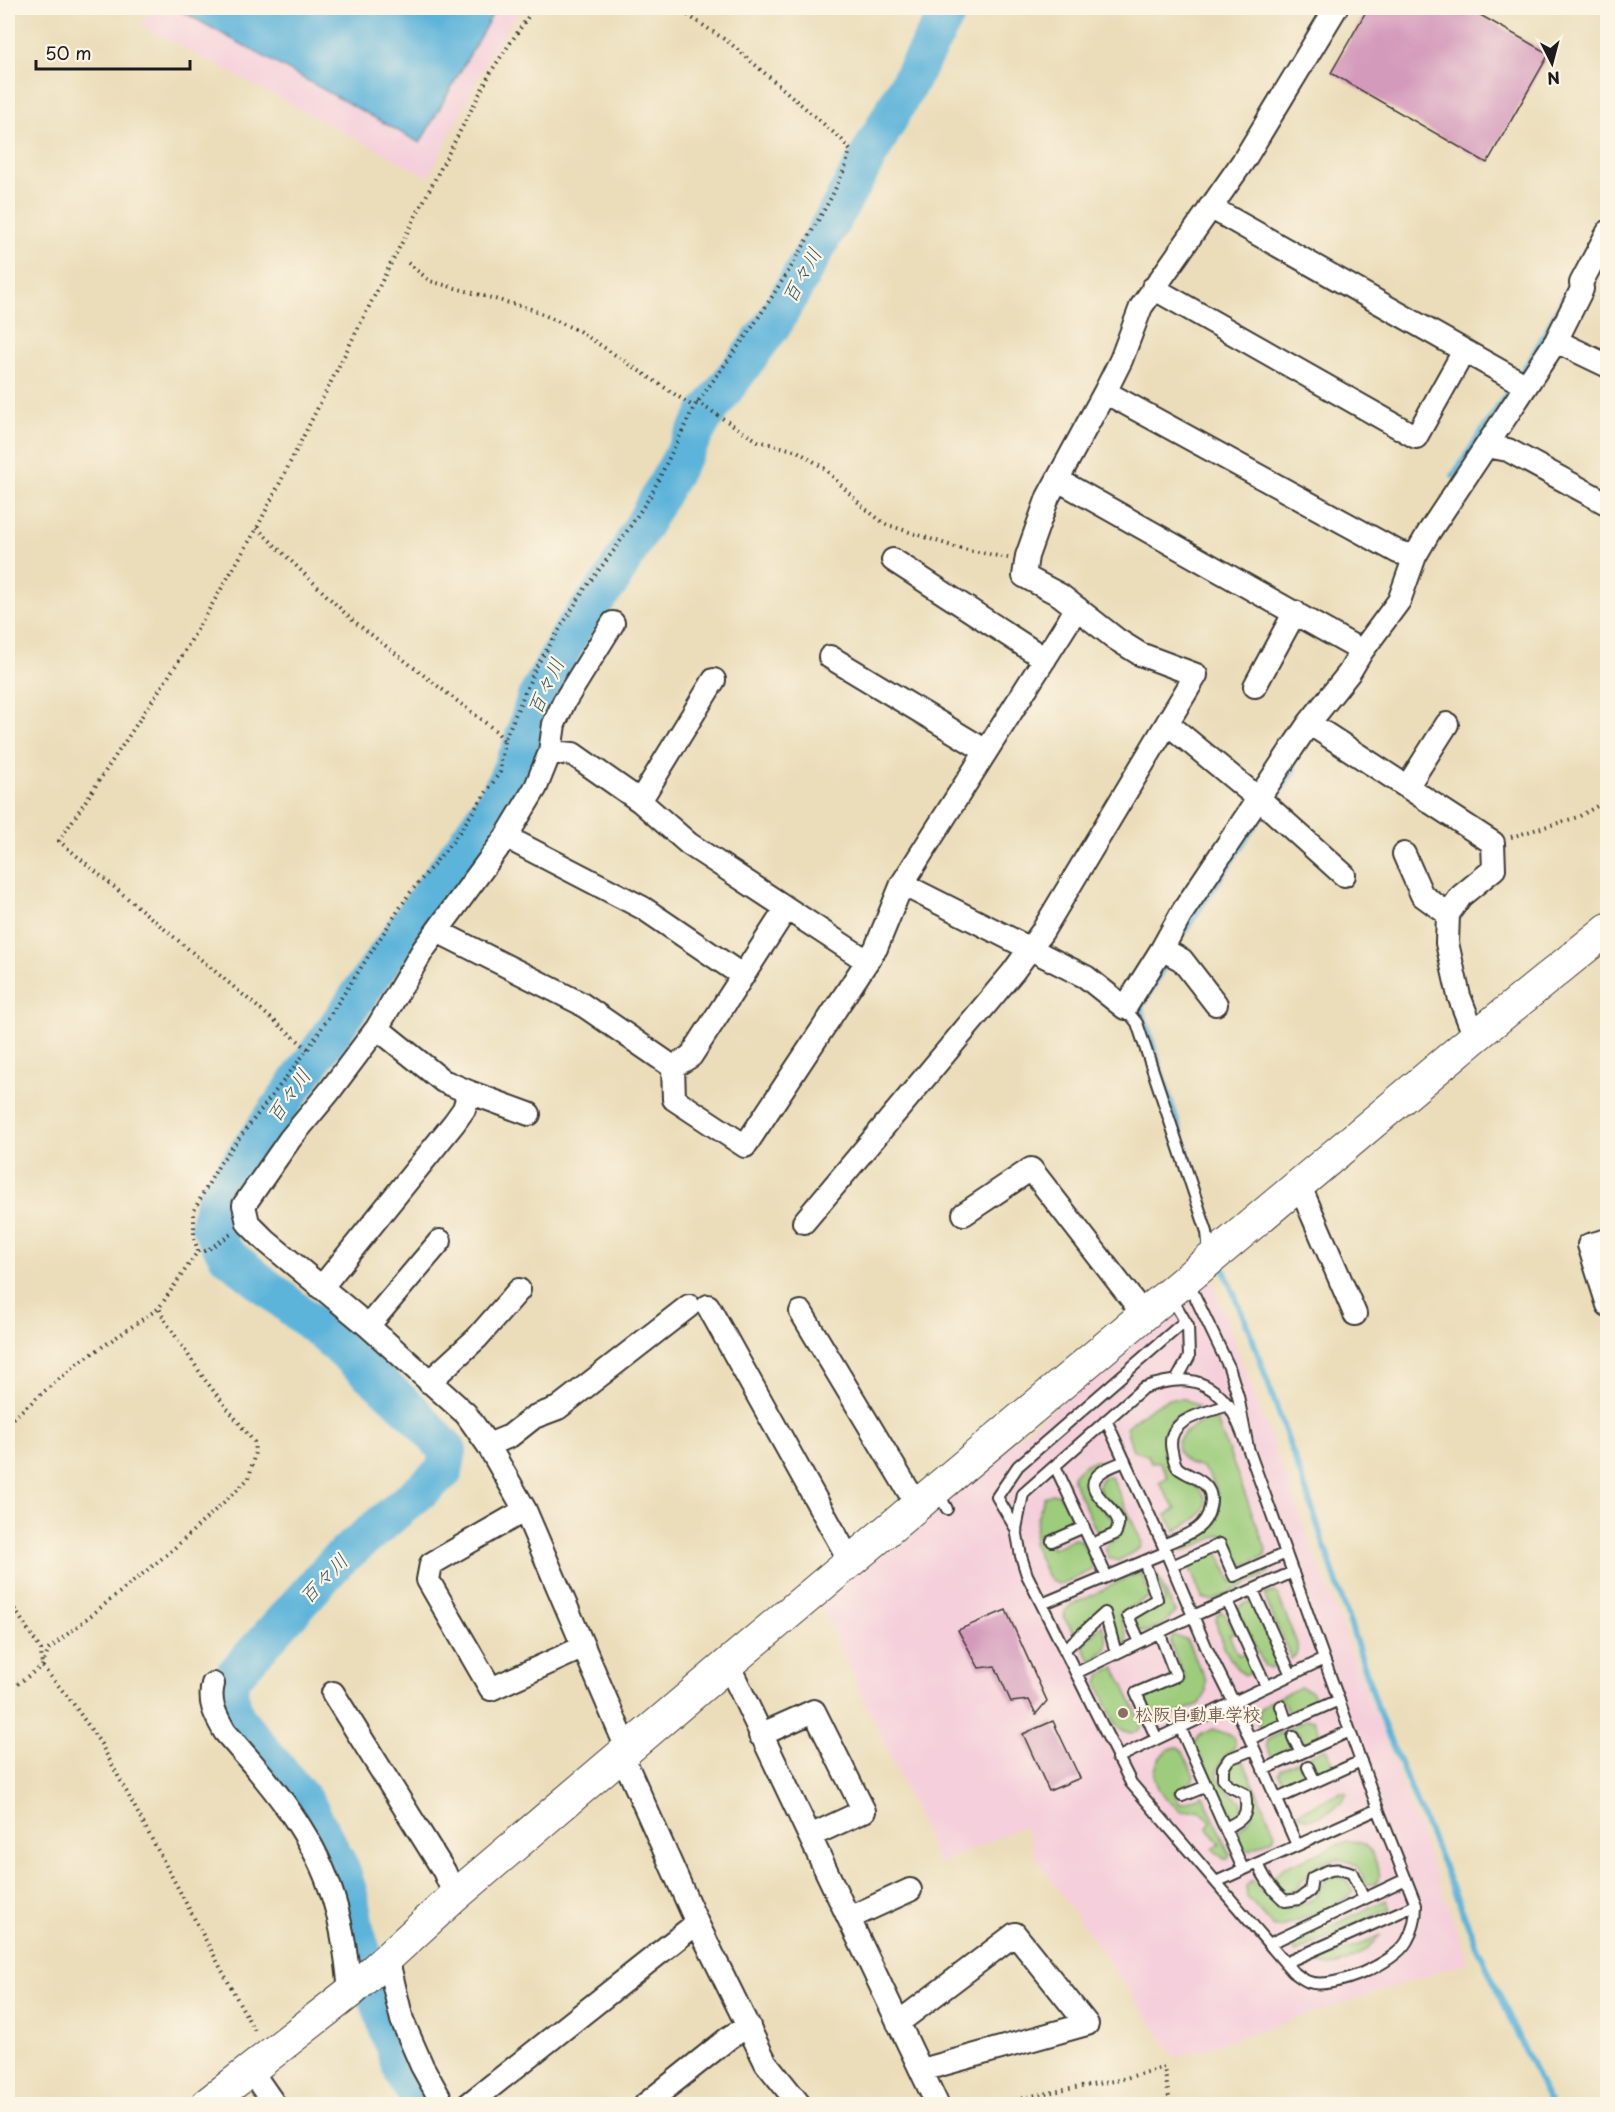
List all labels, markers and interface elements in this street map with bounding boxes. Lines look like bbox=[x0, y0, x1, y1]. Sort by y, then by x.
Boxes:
scale bar bbox=[36, 33, 190, 71]
north arrow bbox=[1522, 33, 1582, 93]
text: 50 m bbox=[45, 39, 92, 66]
text: N bbox=[1546, 66, 1561, 92]
water label: 百々川 bbox=[773, 241, 829, 309]
water label: 百々川 bbox=[519, 652, 571, 720]
water label: 百々川 bbox=[259, 1062, 317, 1128]
water label: 百々川 bbox=[291, 1546, 355, 1610]
place label: 松阪自動車学校 bbox=[1135, 1700, 1261, 1727]
marker: 松阪自動車学校 bbox=[1116, 1706, 1130, 1720]

